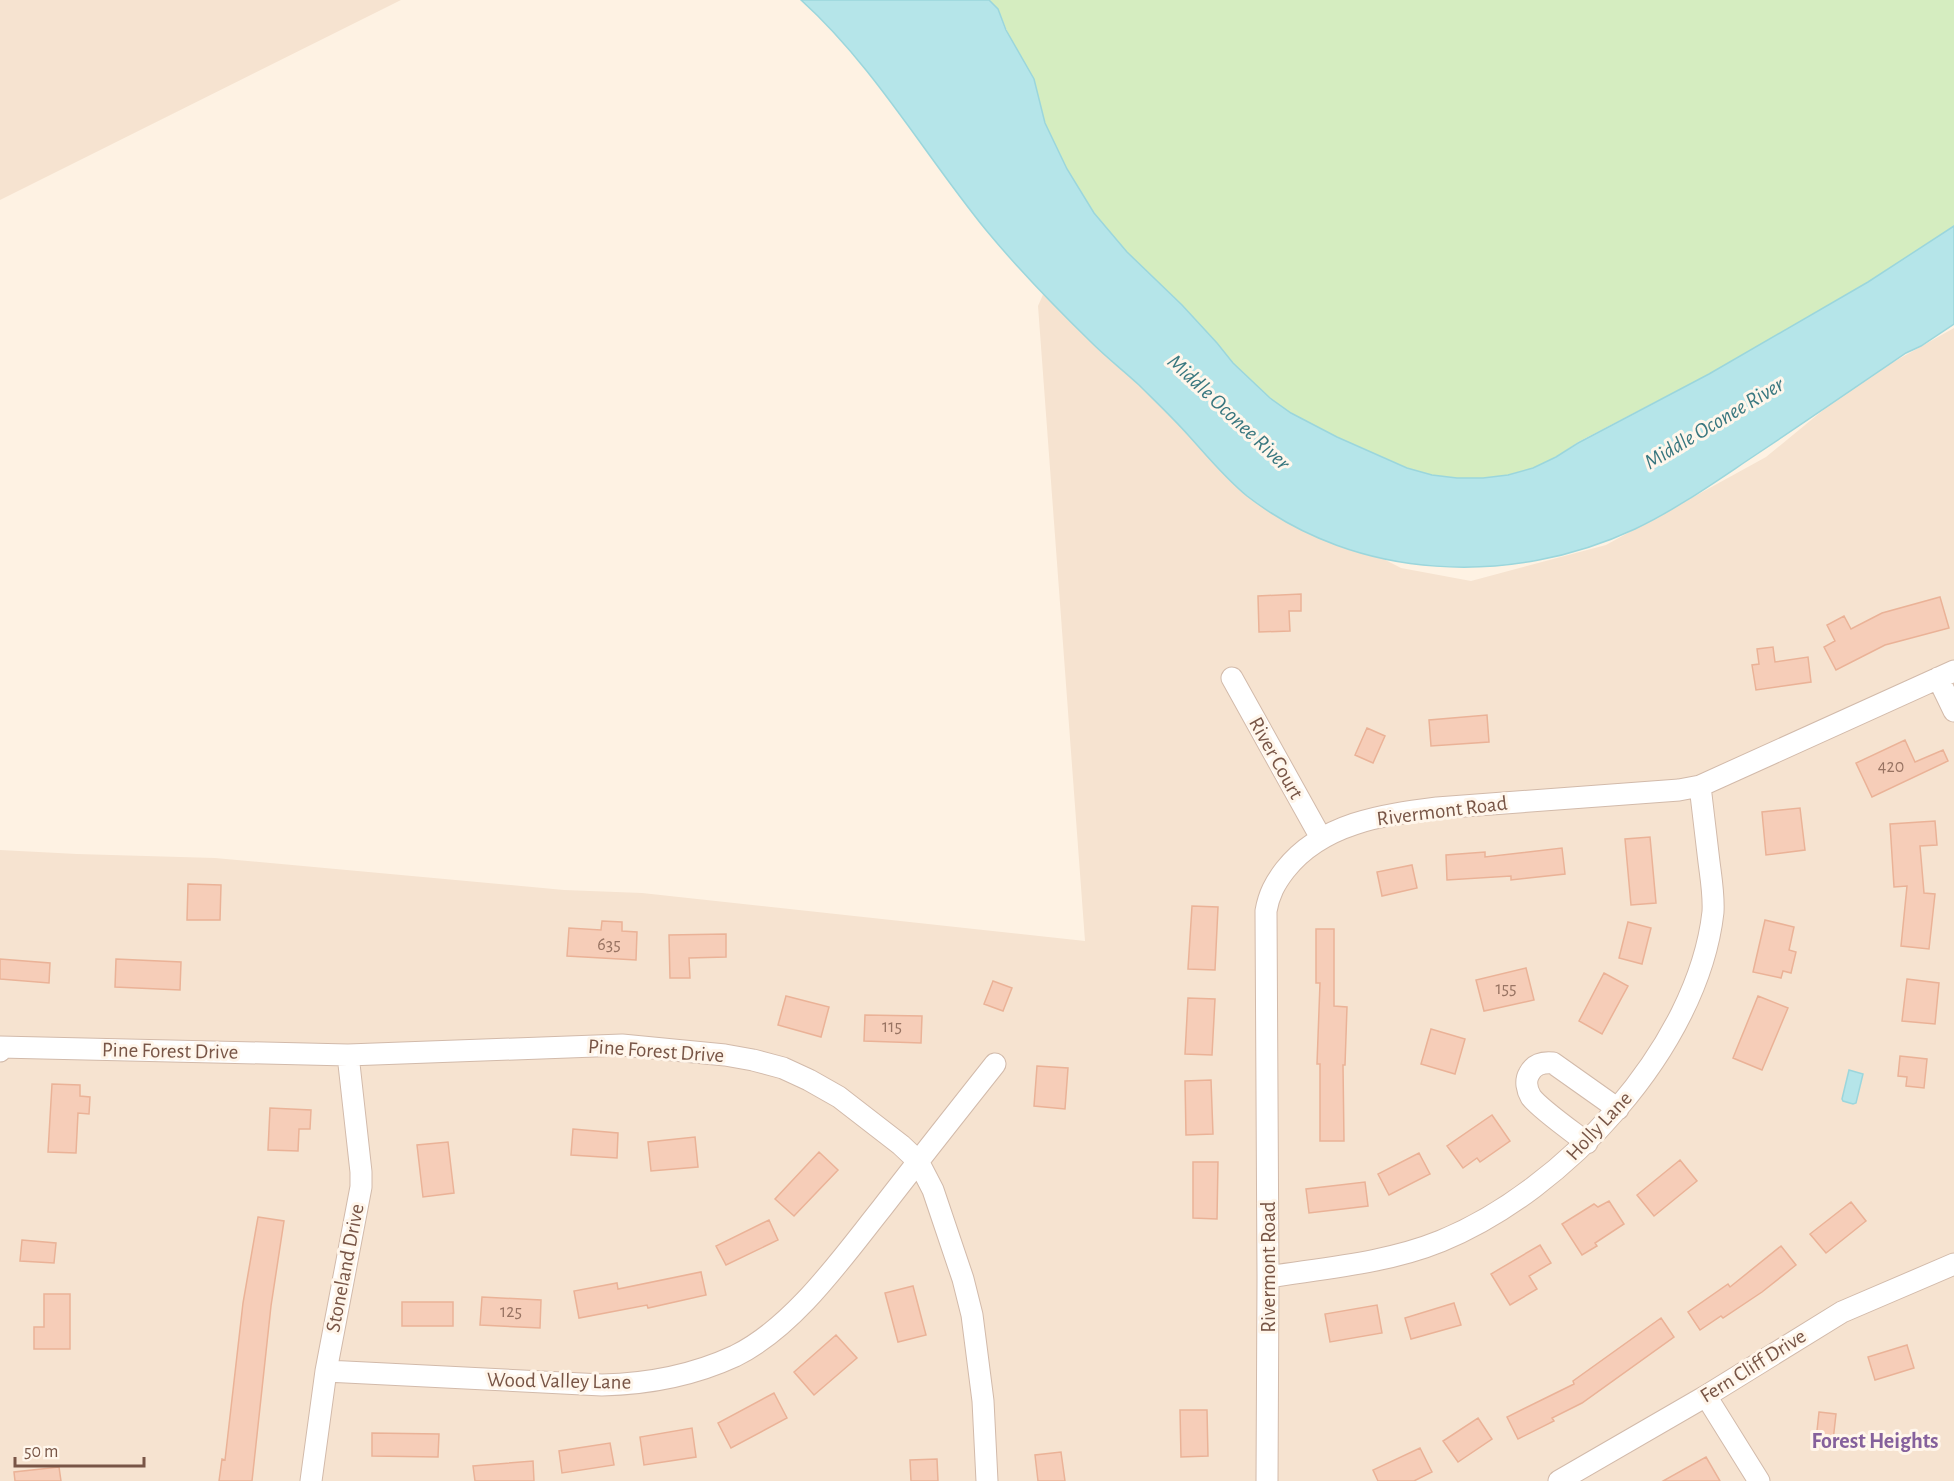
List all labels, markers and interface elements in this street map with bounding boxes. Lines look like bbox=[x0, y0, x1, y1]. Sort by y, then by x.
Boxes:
water label: Middle Oconee River bbox=[1164, 350, 1295, 475]
water label: Middle Oconee River bbox=[1640, 372, 1788, 473]
street label: River Court bbox=[1245, 714, 1307, 803]
house number: 420 bbox=[1878, 758, 1904, 776]
street label: Rivermont Road bbox=[1375, 793, 1509, 829]
house number: 635 bbox=[597, 936, 621, 954]
house number: 155 bbox=[1495, 980, 1517, 998]
house number: 115 bbox=[882, 1018, 902, 1036]
street label: Pine Forest Drive bbox=[587, 1036, 725, 1066]
street label: Pine Forest Drive bbox=[102, 1039, 238, 1063]
street label: Holly Lane bbox=[1562, 1087, 1636, 1165]
street label: Rivermont Road bbox=[1258, 1201, 1279, 1333]
street label: Stoneland Drive bbox=[322, 1202, 368, 1334]
house number: 125 bbox=[500, 1303, 522, 1321]
street label: Fern Cliff Drive bbox=[1696, 1325, 1810, 1407]
street label: Wood Valley Lane bbox=[487, 1369, 631, 1393]
scale bar bbox=[15, 1430, 144, 1468]
district label: Forest Heights bbox=[1811, 1430, 1939, 1452]
text: 50 m bbox=[24, 1443, 58, 1461]

